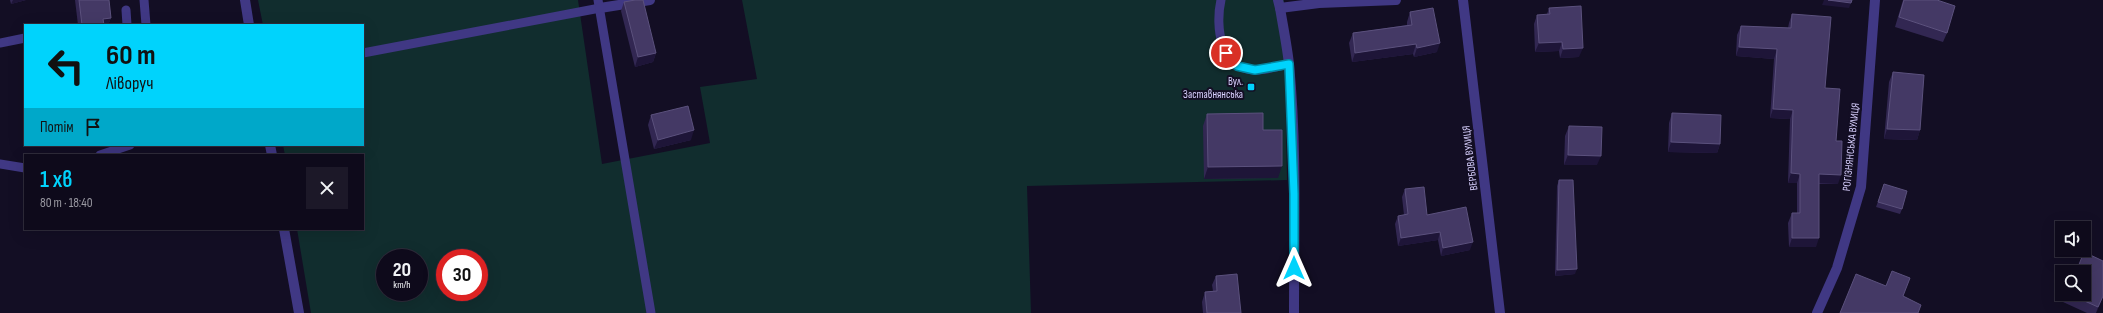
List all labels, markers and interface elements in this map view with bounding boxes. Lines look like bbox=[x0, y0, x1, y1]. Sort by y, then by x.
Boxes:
pin bbox=[1209, 36, 1243, 70]
text: 60 m bbox=[106, 39, 155, 72]
icon: left bbox=[40, 40, 92, 92]
icon: arrive bbox=[1215, 42, 1237, 64]
text: Ліворуч bbox=[106, 73, 153, 94]
place label: Вул. Заставнянська bbox=[1183, 75, 1243, 101]
marker: Вул. Заставнянська bbox=[1246, 82, 1256, 92]
street label: РОГІЗНЯНСЬКА ВУЛИЦЯ bbox=[1840, 102, 1862, 192]
icon: arrive bbox=[82, 116, 104, 138]
text: Потім bbox=[40, 118, 74, 137]
street label: ВЕРБОВА ВУЛИЦЯ bbox=[1460, 125, 1480, 191]
text: 1 хв bbox=[40, 165, 73, 194]
button: close bbox=[306, 167, 348, 209]
text: 80 m · 18:40 bbox=[40, 195, 93, 211]
map controls bbox=[2055, 221, 2091, 301]
button: sound bbox=[2055, 221, 2091, 257]
position arrow bbox=[1273, 247, 1315, 289]
speed limit sign: 30 bbox=[436, 249, 488, 301]
text: 20 bbox=[393, 258, 411, 282]
button: search bbox=[2055, 265, 2091, 301]
text: km/h bbox=[393, 279, 411, 291]

